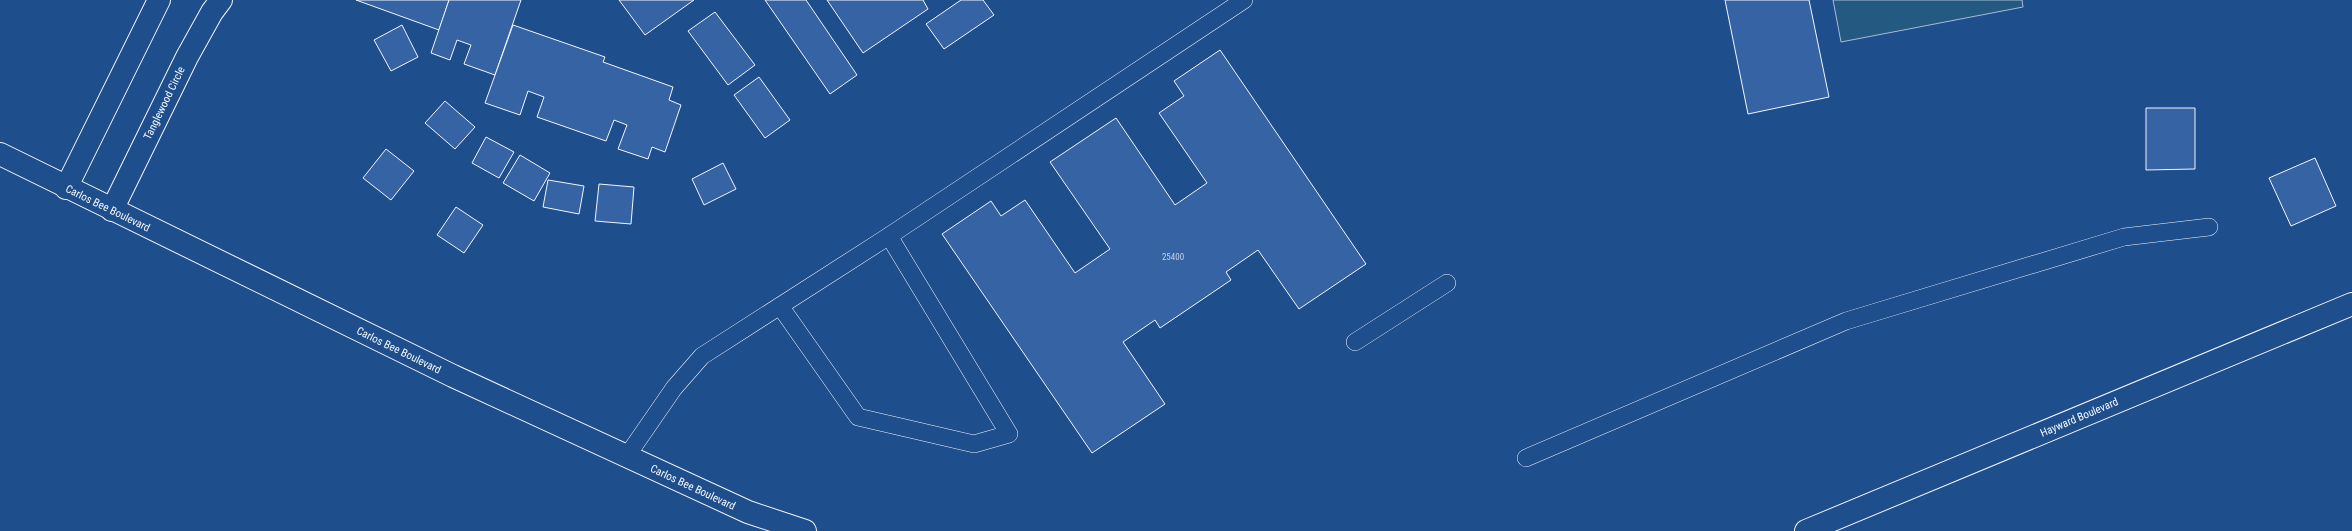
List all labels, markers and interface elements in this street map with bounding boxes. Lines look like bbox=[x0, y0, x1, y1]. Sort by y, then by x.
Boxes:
street label: Tanglewood Circle bbox=[141, 65, 188, 142]
street label: Carlos Bee Boulevard bbox=[63, 182, 152, 235]
house number: 25400 bbox=[1162, 252, 1184, 262]
street label: Carlos Bee Boulevard bbox=[354, 324, 443, 377]
street label: Hayward Boulevard bbox=[2038, 395, 2120, 440]
street label: Carlos Bee Boulevard bbox=[648, 462, 737, 513]

